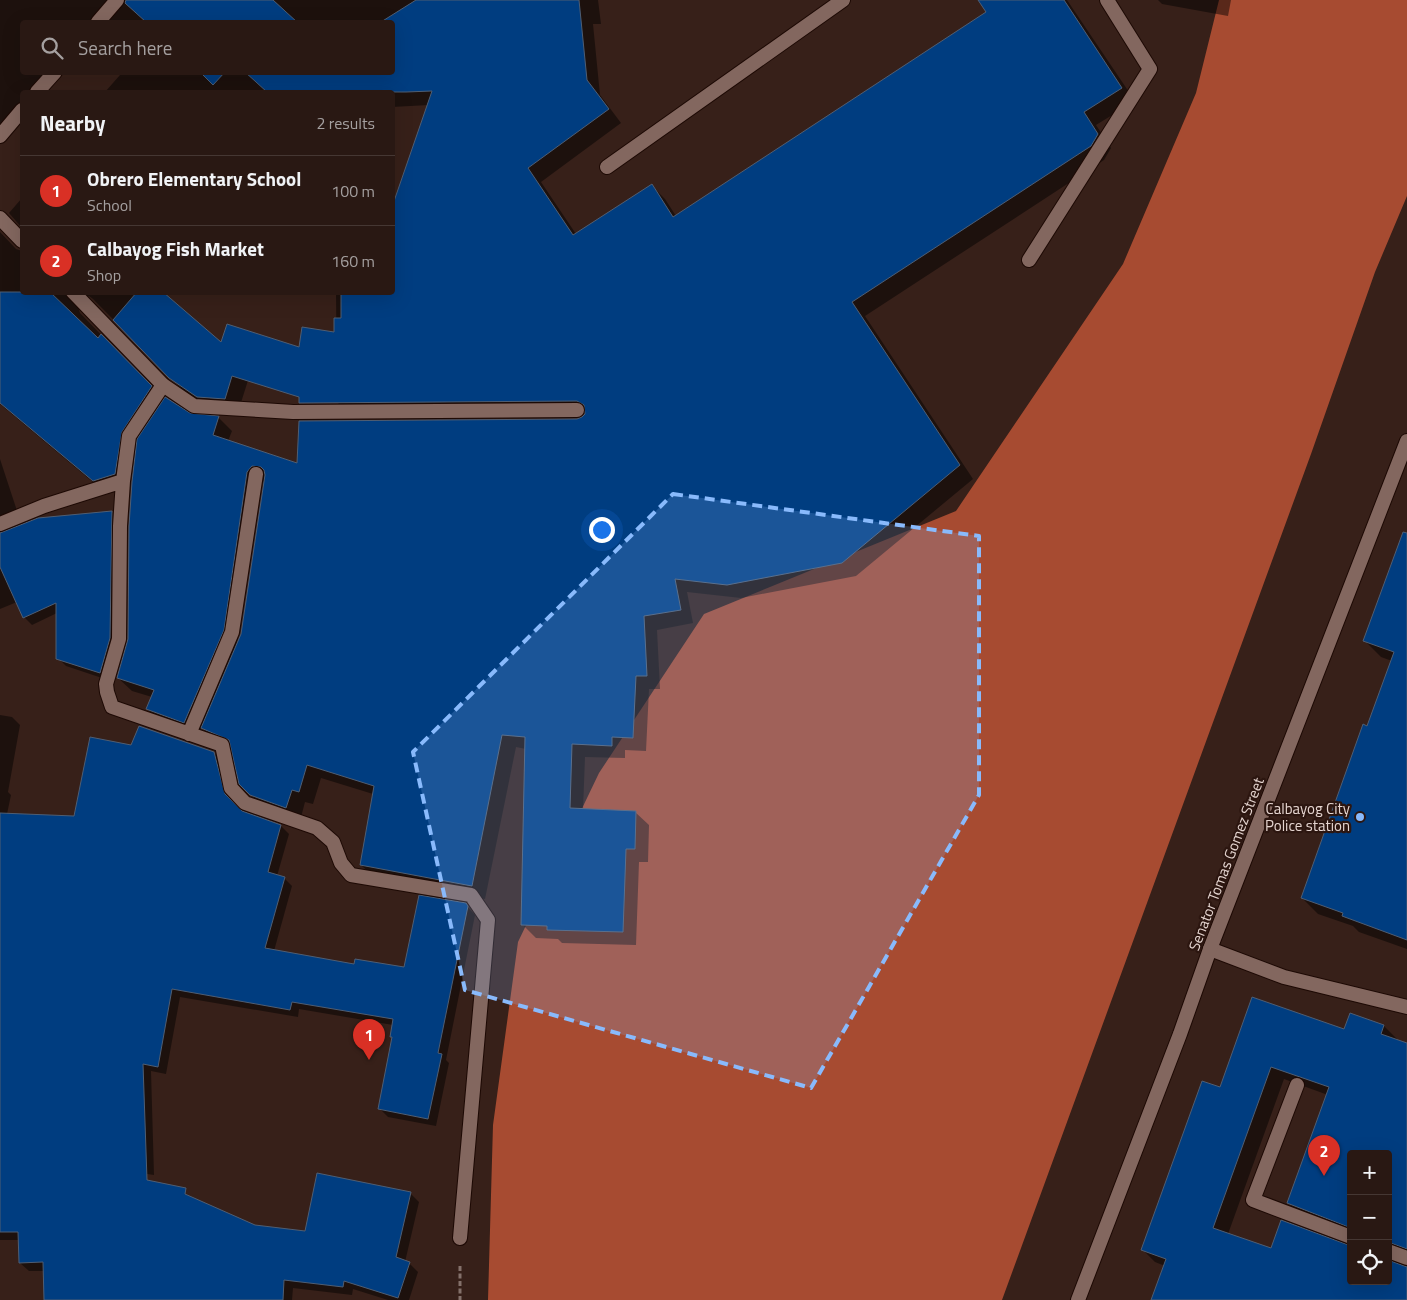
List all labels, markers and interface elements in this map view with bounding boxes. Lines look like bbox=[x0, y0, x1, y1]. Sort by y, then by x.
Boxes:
search box bbox=[20, 20, 395, 75]
text: Search here bbox=[78, 33, 172, 62]
icon: search bbox=[38, 34, 66, 62]
text: Nearby bbox=[40, 107, 105, 139]
text: 2 results bbox=[316, 111, 375, 135]
text: Obrero Elementary School bbox=[87, 164, 301, 193]
text: 1 bbox=[52, 179, 60, 203]
text: 100 m bbox=[331, 179, 375, 203]
text: School bbox=[87, 193, 132, 217]
text: Calbayog Fish Market bbox=[87, 234, 264, 263]
text: 2 bbox=[52, 249, 60, 273]
text: 160 m bbox=[331, 249, 375, 273]
text: Shop bbox=[87, 263, 121, 287]
your location bbox=[589, 517, 615, 543]
street label: Senator Tomas Gomez Street bbox=[1182, 773, 1270, 954]
place label: Calbayog City Police station bbox=[1265, 797, 1350, 837]
marker: Calbayog City Police station bbox=[1354, 811, 1366, 823]
pin: 1 bbox=[353, 1019, 385, 1060]
pin: 2 bbox=[1308, 1135, 1340, 1176]
map controls bbox=[1347, 1150, 1392, 1285]
button: + bbox=[1347, 1150, 1392, 1195]
button: − bbox=[1347, 1195, 1392, 1240]
button: locate bbox=[1347, 1240, 1392, 1285]

